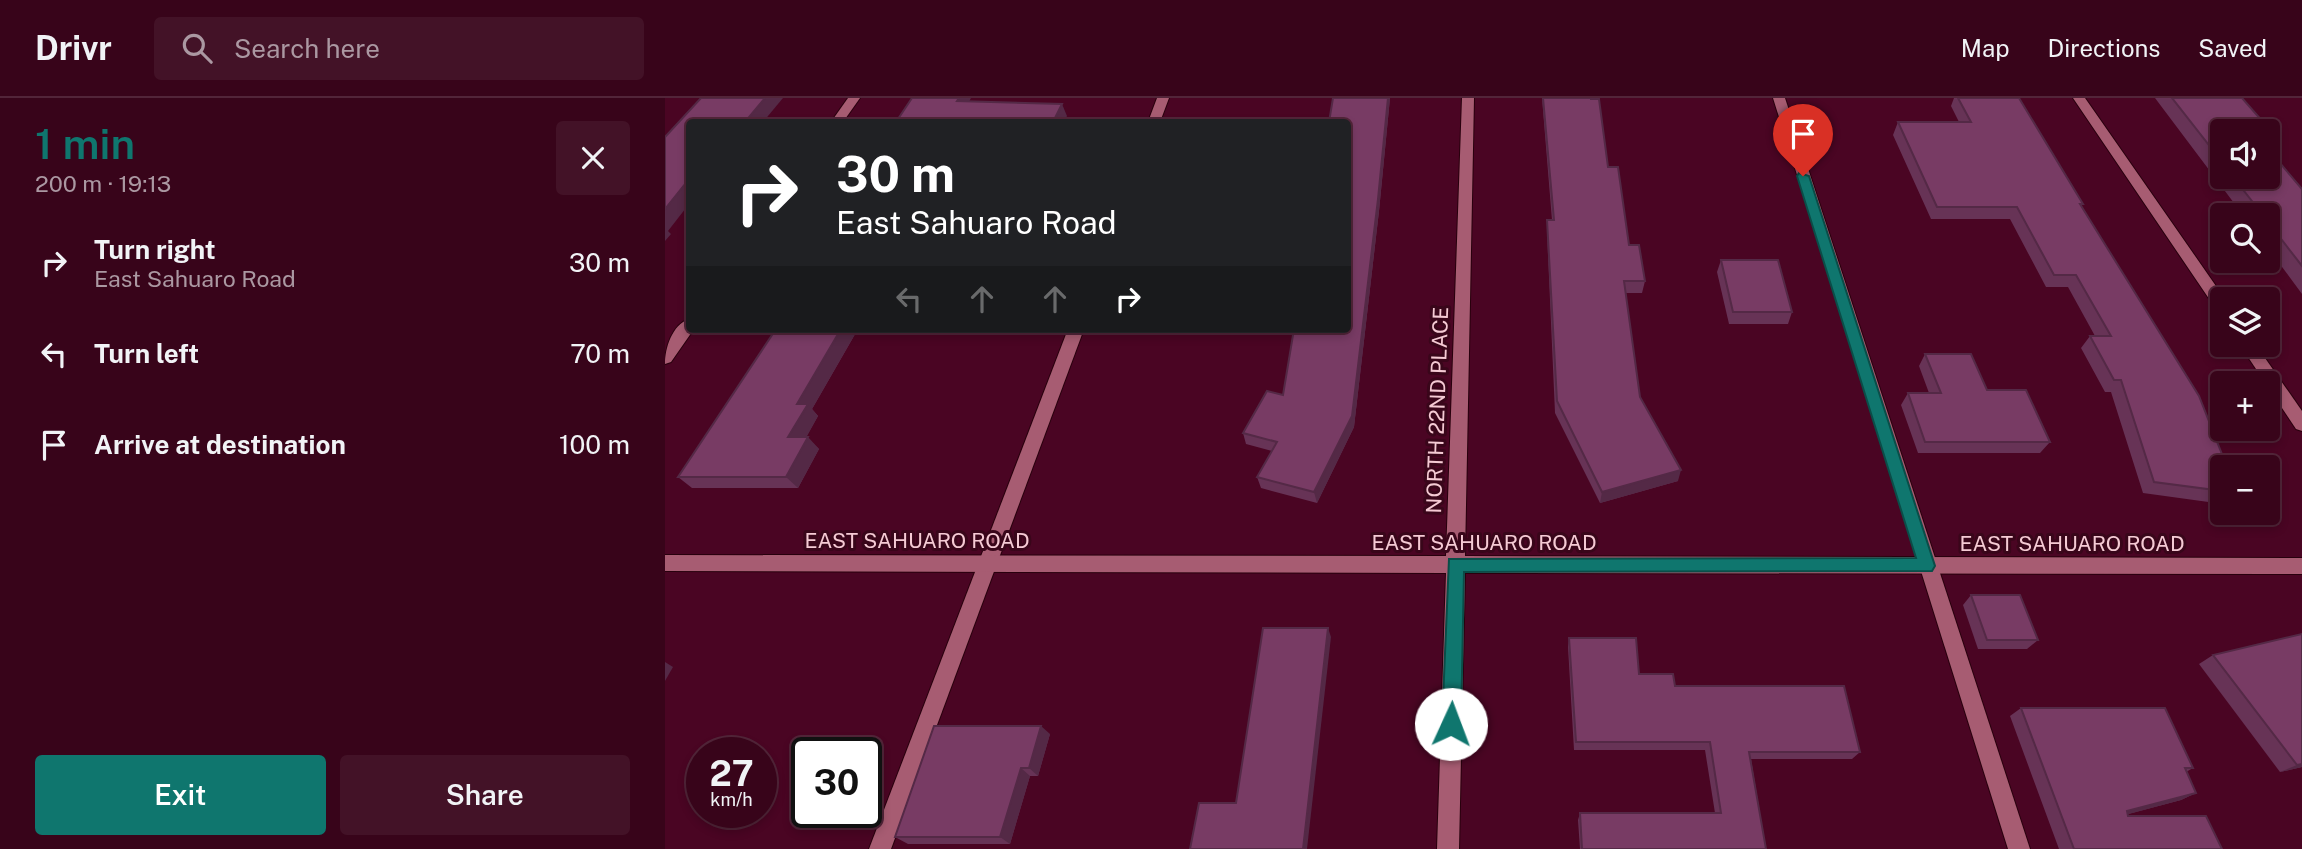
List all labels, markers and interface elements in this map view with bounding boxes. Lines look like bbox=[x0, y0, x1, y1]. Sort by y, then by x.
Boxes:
search box bbox=[154, 17, 644, 80]
text: Drivr bbox=[35, 29, 112, 67]
icon: search bbox=[178, 29, 216, 67]
text: Search here bbox=[234, 33, 380, 64]
text: Map bbox=[1961, 34, 2010, 62]
text: Directions bbox=[2048, 34, 2160, 62]
text: Saved bbox=[2198, 34, 2267, 62]
pin bbox=[1773, 104, 1833, 176]
icon: arrive bbox=[1784, 115, 1822, 153]
text: 1 min bbox=[35, 119, 135, 168]
map controls bbox=[2210, 119, 2280, 525]
button: sound bbox=[2210, 119, 2280, 189]
button: close bbox=[556, 121, 630, 195]
text: 30 m bbox=[836, 145, 955, 203]
icon: right bbox=[721, 147, 812, 238]
text: 200 m · 19:13 bbox=[35, 170, 171, 197]
button: search bbox=[2210, 203, 2280, 273]
text: East Sahuaro Road bbox=[836, 204, 1117, 241]
text: Turn right bbox=[94, 234, 216, 265]
icon: right bbox=[35, 244, 73, 282]
text: 30 m bbox=[569, 247, 630, 278]
text: East Sahuaro Road bbox=[94, 265, 296, 292]
icon: left bbox=[890, 280, 928, 318]
icon: ahead bbox=[963, 280, 1001, 318]
icon: ahead bbox=[1036, 280, 1074, 318]
icon: right bbox=[1109, 280, 1147, 318]
button: layers bbox=[2210, 287, 2280, 357]
street label: NORTH 22ND PLACE bbox=[1421, 306, 1453, 514]
icon: left bbox=[35, 335, 73, 373]
text: Turn left bbox=[94, 338, 199, 369]
text: 70 m bbox=[570, 338, 630, 369]
button: + bbox=[2210, 371, 2280, 441]
icon: arrive bbox=[35, 426, 73, 464]
text: Arrive at destination bbox=[94, 429, 346, 460]
text: 100 m bbox=[559, 429, 630, 460]
button: − bbox=[2210, 455, 2280, 525]
street label: EAST SAHUARO ROAD bbox=[805, 528, 1029, 553]
street label: EAST SAHUARO ROAD bbox=[1372, 530, 1596, 555]
street label: EAST SAHUARO ROAD bbox=[1960, 531, 2184, 556]
position arrow bbox=[1414, 687, 1488, 761]
speed limit sign: 30 bbox=[791, 737, 882, 828]
text: 27 bbox=[709, 753, 754, 794]
button: Exit bbox=[35, 755, 326, 835]
button: Share bbox=[340, 755, 630, 835]
text: km/h bbox=[710, 789, 753, 810]

